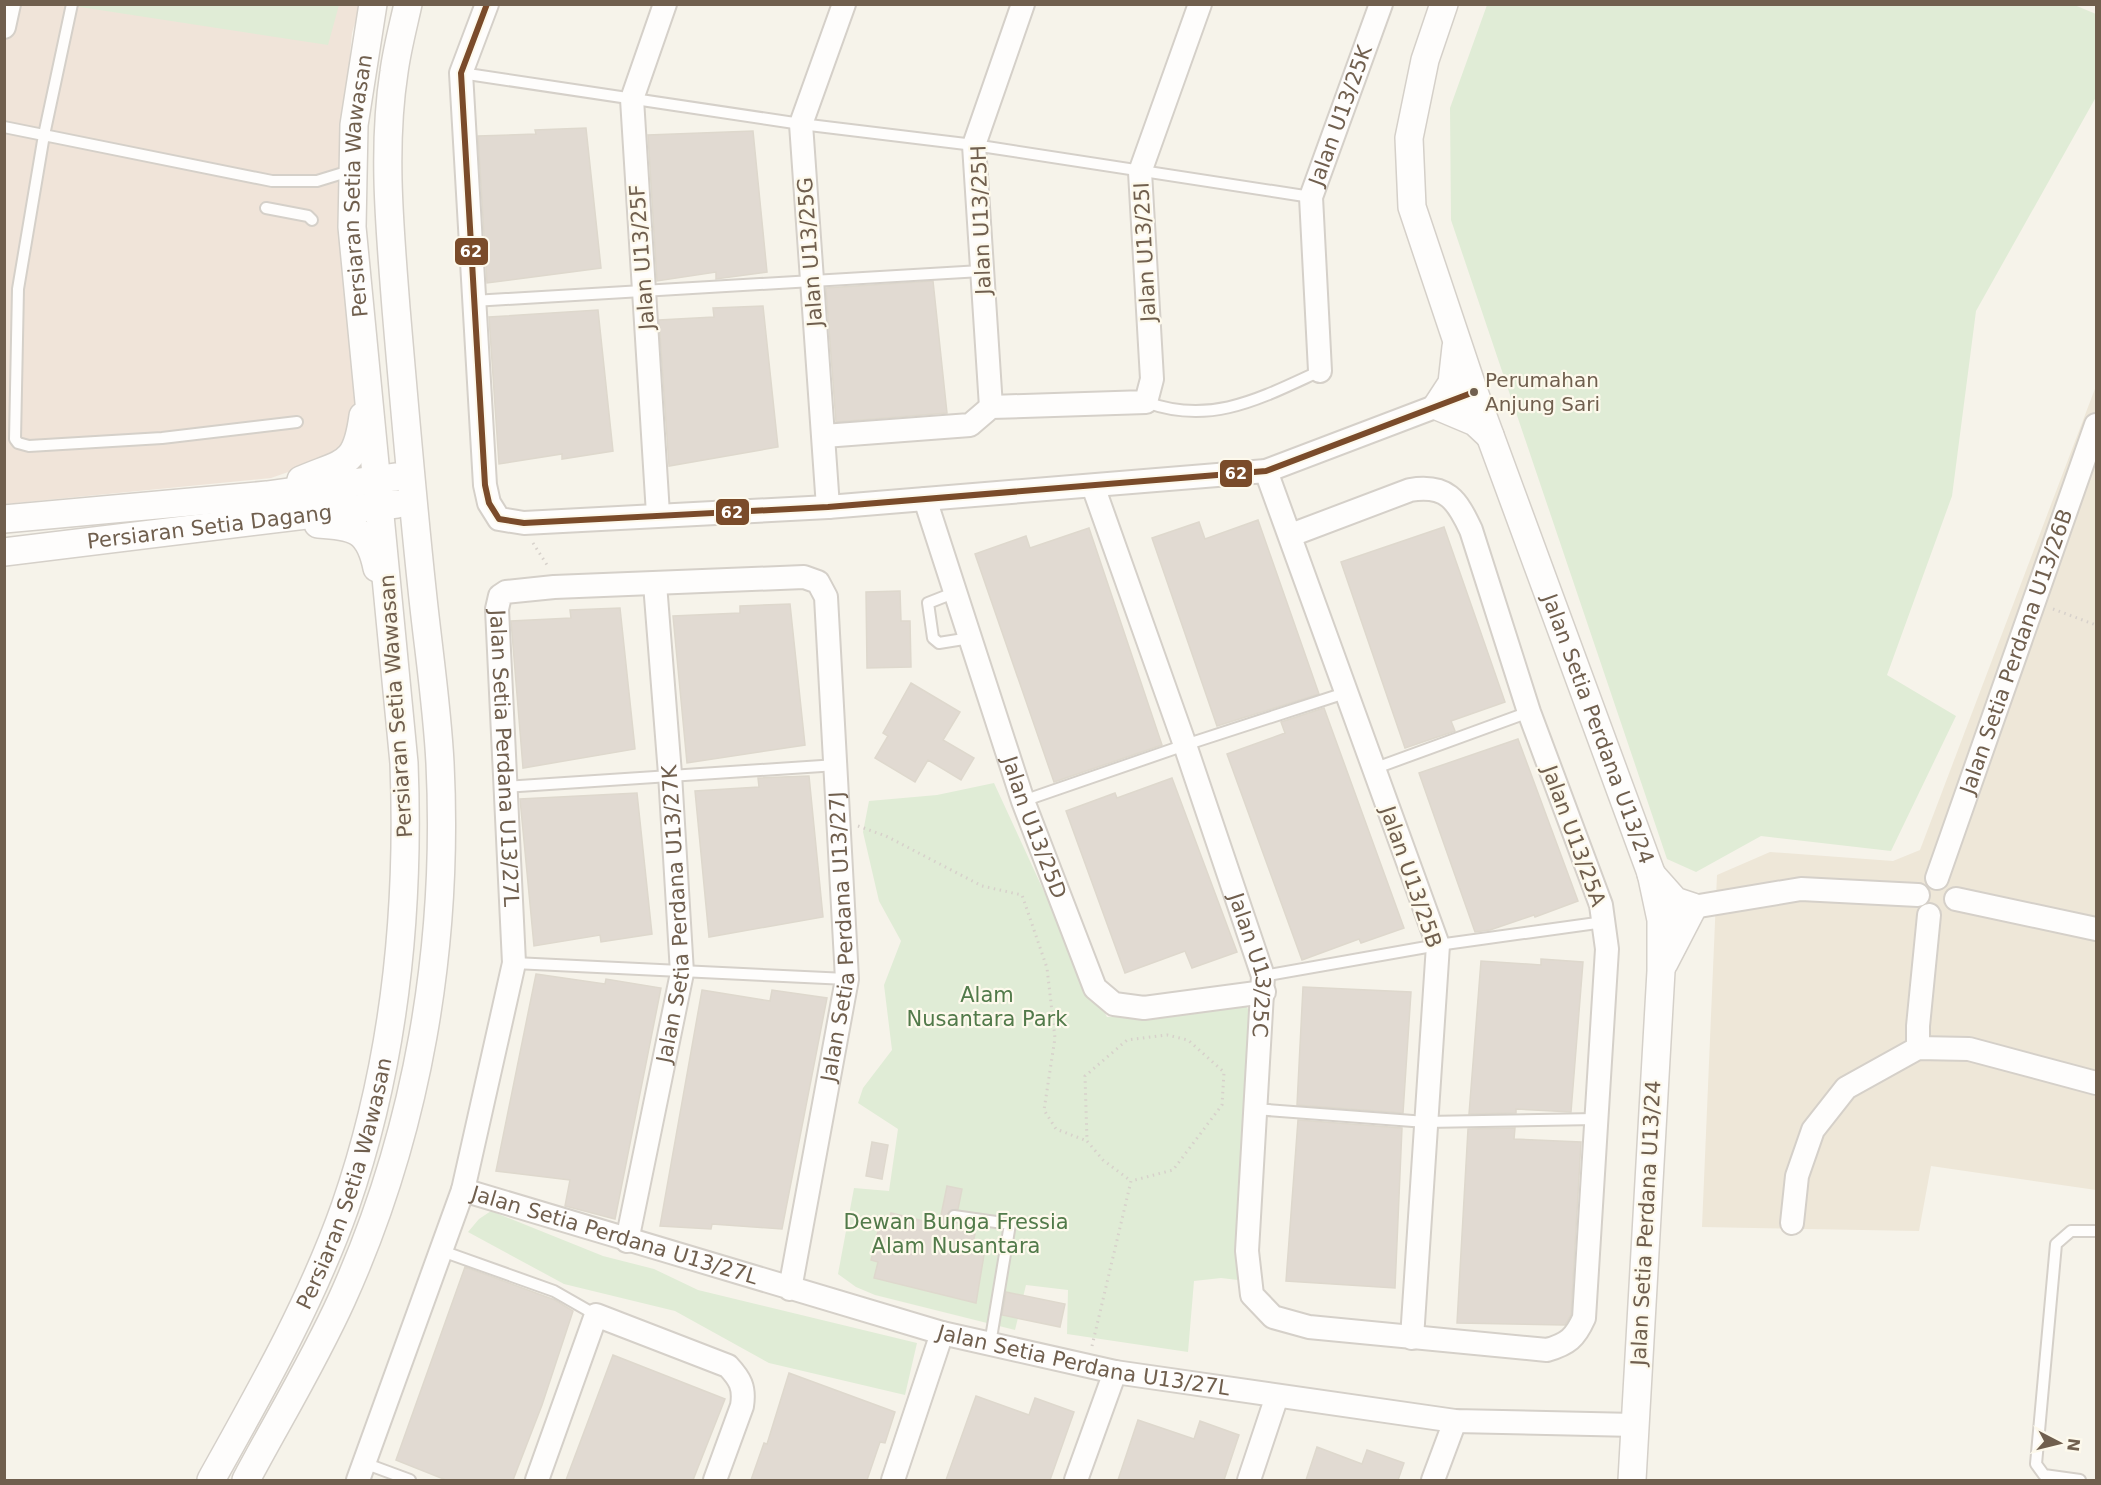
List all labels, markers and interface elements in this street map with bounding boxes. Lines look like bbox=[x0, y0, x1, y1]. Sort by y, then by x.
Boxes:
street label: Jalan U13/25K bbox=[1303, 41, 1377, 191]
street label: Persiaran Setia Wawasan bbox=[340, 53, 377, 318]
street label: Jalan U13/25H bbox=[966, 145, 996, 297]
street label: Jalan U13/25G bbox=[793, 176, 827, 330]
street label: Jalan U13/25I bbox=[1129, 182, 1161, 324]
street label: Jalan U13/25F bbox=[625, 183, 659, 333]
line badge: 62 bbox=[454, 237, 489, 266]
text: 62 bbox=[460, 242, 482, 261]
place label: Perumahan Anjung Sari bbox=[1485, 368, 1600, 416]
marker: Perumahan Anjung Sari bbox=[1468, 386, 1480, 398]
line badge: 62 bbox=[1219, 459, 1253, 488]
text: 62 bbox=[1225, 464, 1247, 483]
line badge: 62 bbox=[715, 498, 750, 526]
street label: Persiaran Setia Dagang bbox=[86, 500, 333, 554]
text: 62 bbox=[721, 503, 743, 522]
street label: Jalan Setia Perdana U13/26B bbox=[1955, 506, 2078, 799]
street label: Persiaran Setia Wawasan bbox=[375, 574, 417, 838]
street label: Jalan Setia Perdana U13/24 bbox=[1537, 589, 1659, 867]
street label: Jalan Setia Perdana U13/27L bbox=[485, 607, 523, 908]
street label: Jalan U13/25D bbox=[997, 751, 1071, 902]
street label: Jalan U13/25A bbox=[1537, 760, 1611, 910]
street label: Jalan Setia Perdana U13/27K bbox=[651, 763, 694, 1067]
street label: Jalan Setia Perdana U13/27J bbox=[816, 791, 859, 1086]
street label: Jalan U13/25B bbox=[1375, 801, 1446, 951]
street label: Jalan U13/25C bbox=[1223, 888, 1275, 1038]
park label: Alam Nusantara Park bbox=[907, 983, 1068, 1031]
street label: Persiaran Setia Wawasan bbox=[292, 1055, 396, 1313]
street label: Jalan Setia Perdana U13/24 bbox=[1626, 1080, 1665, 1368]
street label: Jalan Setia Perdana U13/27L bbox=[467, 1181, 761, 1289]
park label: Dewan Bunga Fressia Alam Nusantara bbox=[843, 1210, 1069, 1258]
street label: Jalan Setia Perdana U13/27L bbox=[932, 1320, 1232, 1400]
north arrow bbox=[2029, 1413, 2089, 1473]
text: N bbox=[2063, 1437, 2084, 1453]

